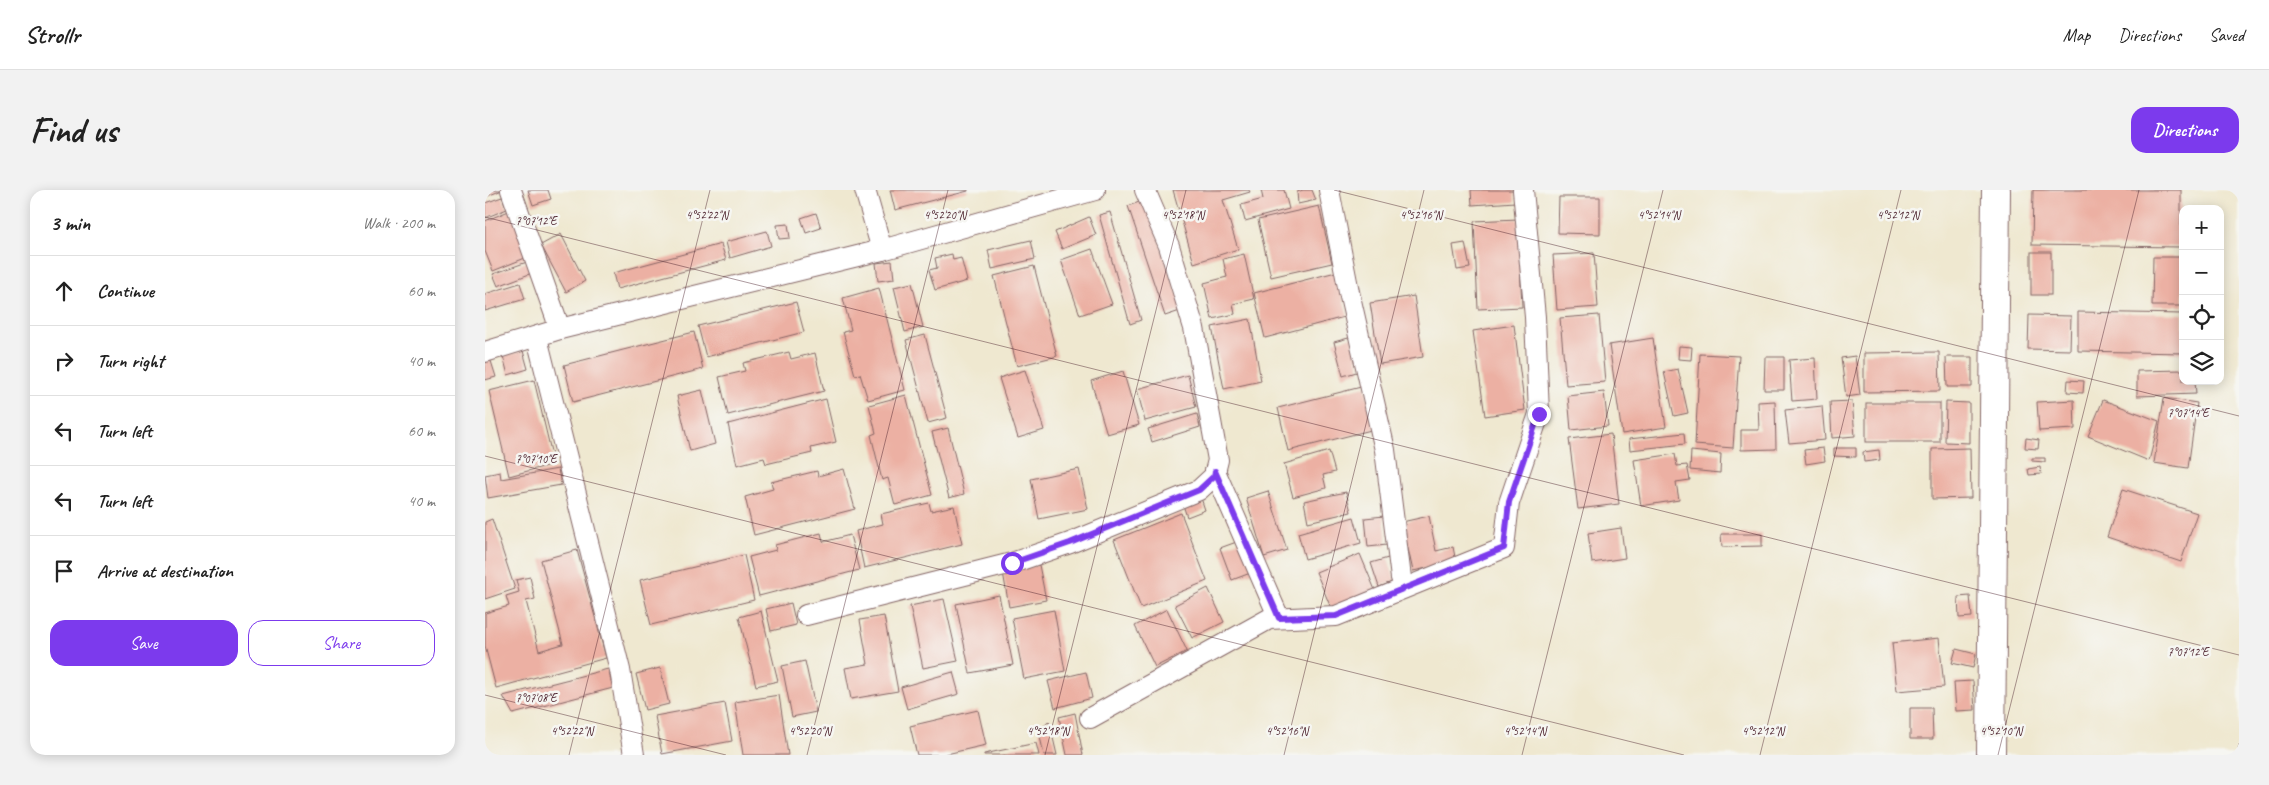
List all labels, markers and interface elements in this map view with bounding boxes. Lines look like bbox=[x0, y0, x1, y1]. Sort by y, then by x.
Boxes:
text: Strollr bbox=[25, 20, 80, 50]
text: Map bbox=[2063, 24, 2090, 46]
text: Directions bbox=[2118, 24, 2181, 46]
text: Saved bbox=[2209, 24, 2244, 46]
button: Directions bbox=[2131, 107, 2239, 153]
text: Find us bbox=[30, 108, 117, 153]
map controls bbox=[2179, 205, 2224, 385]
button: + bbox=[2179, 205, 2224, 250]
text: 4°52'22"N bbox=[686, 207, 730, 223]
text: 4°52'20"N bbox=[924, 207, 968, 223]
text: 4°52'18"N bbox=[1162, 207, 1206, 223]
text: 4°52'16"N bbox=[1400, 207, 1444, 223]
text: 4°52'14"N bbox=[1638, 207, 1682, 223]
text: 4°52'12"N bbox=[1877, 207, 1921, 223]
text: 3 min bbox=[50, 210, 90, 236]
text: Walk · 200 m bbox=[363, 213, 435, 233]
text: 7°07'12"E bbox=[516, 213, 558, 229]
button: − bbox=[2179, 250, 2224, 295]
icon: ahead bbox=[50, 277, 78, 305]
text: Continue bbox=[97, 279, 154, 303]
text: 60 m bbox=[408, 281, 435, 301]
button: locate bbox=[2179, 295, 2224, 340]
button: layers bbox=[2179, 340, 2224, 385]
icon: right bbox=[50, 347, 78, 375]
text: Turn right bbox=[97, 349, 164, 373]
text: 40 m bbox=[408, 351, 435, 371]
route end bbox=[1528, 403, 1551, 426]
text: 7°07'14"E bbox=[2168, 405, 2210, 421]
icon: left bbox=[50, 417, 78, 445]
text: Turn left bbox=[97, 419, 152, 443]
text: 60 m bbox=[408, 421, 435, 441]
text: 7°07'10"E bbox=[516, 451, 558, 467]
icon: left bbox=[50, 487, 78, 515]
text: Turn left bbox=[97, 489, 152, 513]
text: 40 m bbox=[408, 491, 435, 511]
route start bbox=[1001, 552, 1024, 575]
icon: arrive bbox=[50, 557, 78, 585]
text: Arrive at destination bbox=[97, 559, 233, 583]
button: Save bbox=[50, 620, 238, 666]
button: Share bbox=[248, 620, 435, 666]
text: 7°07'12"E bbox=[2168, 644, 2210, 660]
text: 7°07'08"E bbox=[516, 690, 558, 706]
text: 4°52'22"N bbox=[551, 723, 595, 739]
text: 4°52'20"N bbox=[789, 723, 833, 739]
text: 4°52'18"N bbox=[1027, 723, 1071, 739]
text: 4°52'16"N bbox=[1266, 723, 1310, 739]
text: 4°52'14"N bbox=[1504, 723, 1548, 739]
text: 4°52'12"N bbox=[1742, 723, 1786, 739]
text: 4°52'10"N bbox=[1980, 723, 2024, 739]

